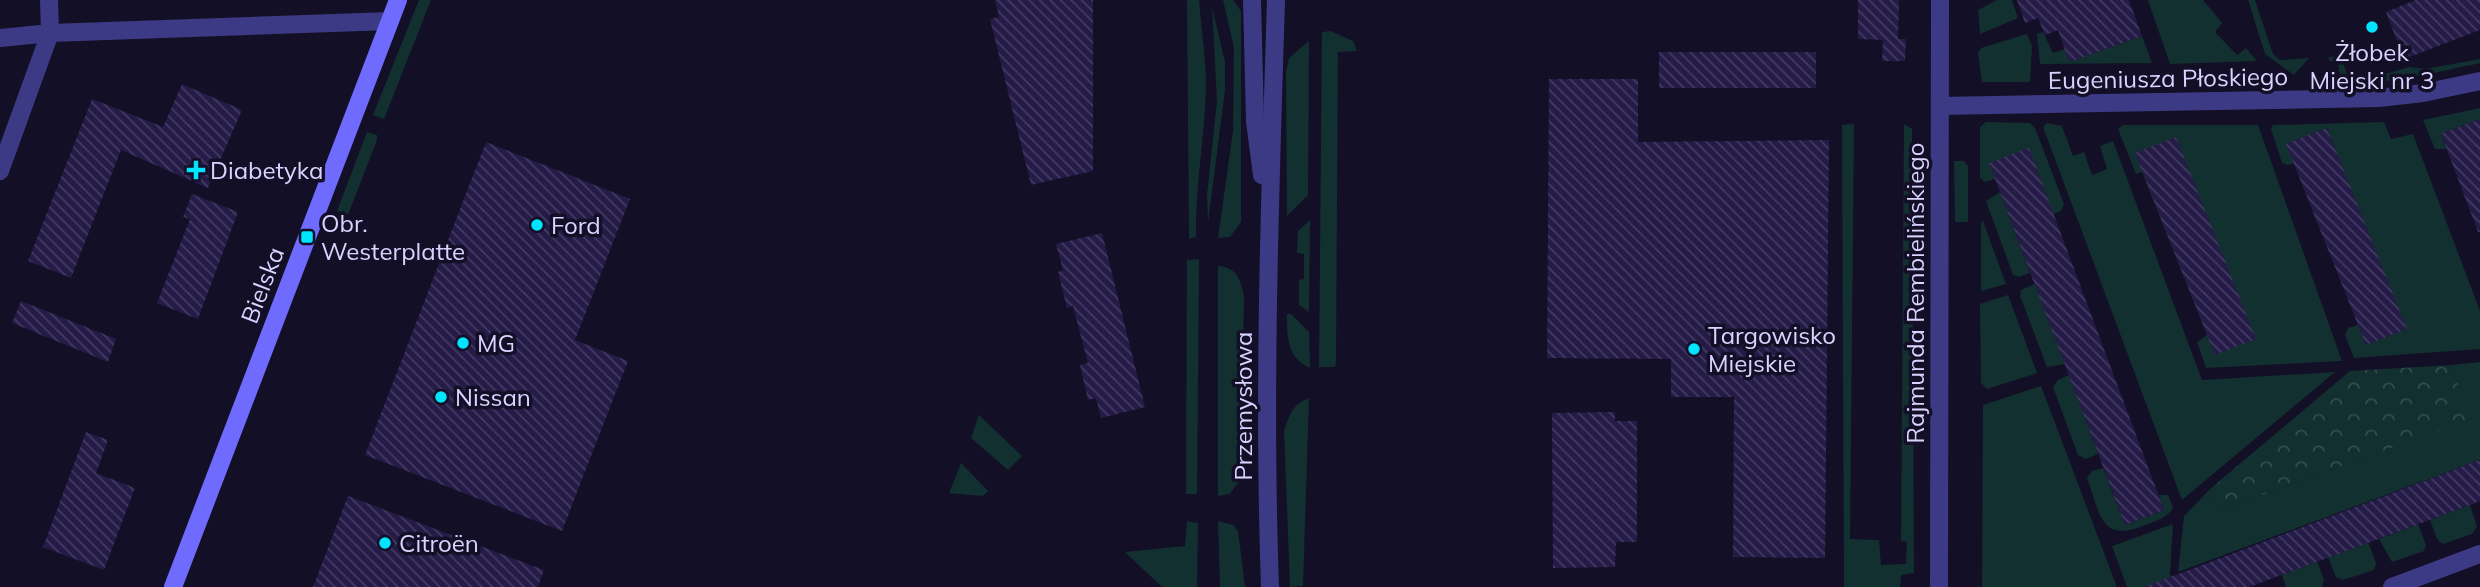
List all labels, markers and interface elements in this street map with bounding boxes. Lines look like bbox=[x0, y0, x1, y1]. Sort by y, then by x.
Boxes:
marker: Żłobek Miejski nr 3 bbox=[2364, 19, 2380, 35]
place label: Żłobek Miejski nr 3 bbox=[2310, 37, 2434, 95]
street label: Eugeniusza Płoskiego bbox=[2048, 61, 2288, 95]
street label: Rajmunda Rembielińskiego bbox=[1900, 142, 1930, 444]
place label: Diabetyka bbox=[210, 155, 323, 185]
marker: Diabetyka bbox=[188, 162, 204, 178]
place label: Obr. Westerplatte bbox=[321, 208, 465, 266]
place label: Ford bbox=[551, 210, 601, 240]
marker: Ford bbox=[529, 217, 545, 233]
marker: Obr. Westerplatte bbox=[299, 229, 315, 245]
street label: Bielska bbox=[234, 243, 290, 327]
place label: Targowisko Miejskie bbox=[1708, 320, 1836, 378]
place label: MG bbox=[477, 328, 515, 358]
street label: Przemysłowa bbox=[1228, 331, 1258, 481]
marker: MG bbox=[455, 335, 471, 351]
marker: Targowisko Miejskie bbox=[1686, 341, 1702, 357]
place label: Nissan bbox=[455, 382, 531, 412]
marker: Nissan bbox=[433, 389, 449, 405]
place label: Citroën bbox=[399, 528, 479, 558]
marker: Citroën bbox=[377, 535, 393, 551]

